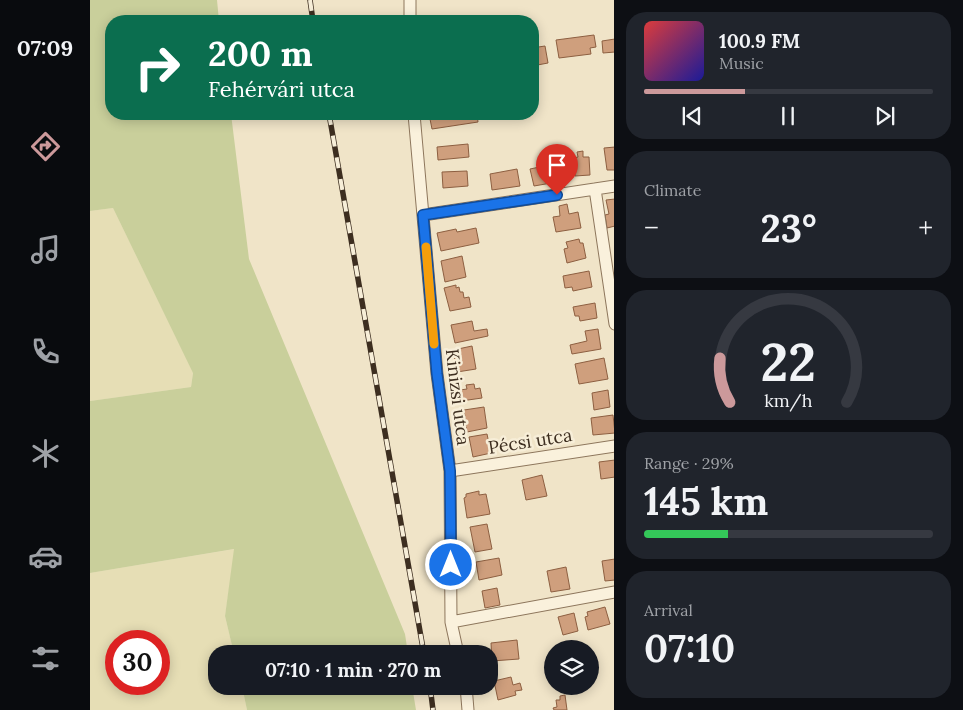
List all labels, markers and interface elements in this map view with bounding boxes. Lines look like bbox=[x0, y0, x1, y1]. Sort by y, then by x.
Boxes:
text: 100.9 FM bbox=[719, 29, 800, 53]
text: 200 m bbox=[208, 31, 313, 76]
text: 07:09 bbox=[17, 34, 73, 62]
icon: right bbox=[125, 35, 190, 100]
text: Music bbox=[719, 53, 764, 73]
text: Fehérvári utca bbox=[208, 75, 355, 103]
icon: previous bbox=[678, 102, 706, 130]
icon: pause bbox=[774, 102, 802, 130]
icon: next bbox=[871, 102, 899, 130]
icon: directions bbox=[28, 129, 63, 164]
pin bbox=[536, 144, 578, 195]
icon: arrive bbox=[543, 151, 571, 179]
text: Climate bbox=[644, 180, 701, 200]
text: 23° bbox=[760, 204, 817, 252]
text: − bbox=[644, 210, 659, 246]
text: + bbox=[918, 210, 933, 246]
icon: music bbox=[28, 232, 63, 267]
text: 22 bbox=[761, 329, 816, 395]
icon: phone bbox=[28, 334, 63, 369]
street label: Kinizsi utca bbox=[441, 347, 475, 447]
text: km/h bbox=[764, 389, 813, 412]
street label: Pécsi utca bbox=[486, 423, 574, 459]
icon: climate bbox=[28, 436, 63, 471]
text: Range · 29% bbox=[644, 453, 734, 473]
text: 145 km bbox=[644, 477, 768, 525]
position arrow bbox=[424, 538, 476, 590]
icon: car bbox=[28, 539, 63, 574]
text: Arrival bbox=[644, 600, 693, 620]
text: 07:10 bbox=[644, 624, 735, 672]
speed limit sign: 30 bbox=[105, 630, 170, 695]
map controls bbox=[544, 640, 599, 695]
button: layers bbox=[544, 640, 599, 695]
icon: filters bbox=[28, 641, 63, 676]
text: 07:10 · 1 min · 270 m bbox=[265, 658, 441, 682]

